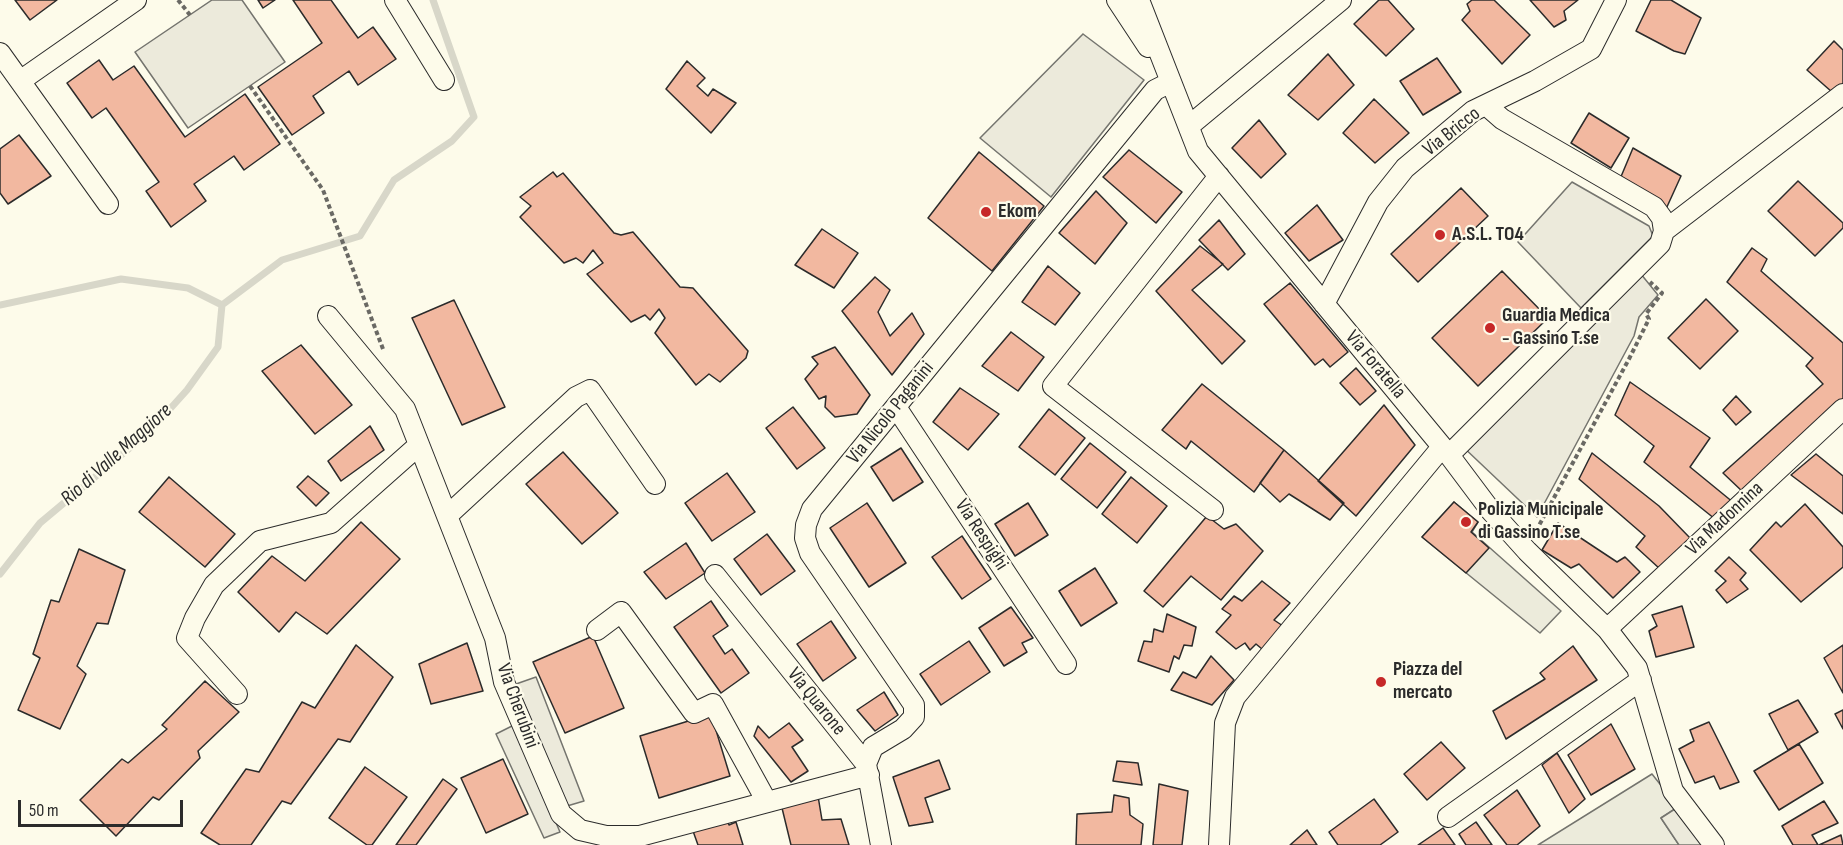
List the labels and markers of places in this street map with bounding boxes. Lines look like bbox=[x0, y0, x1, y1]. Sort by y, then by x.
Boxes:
place label: Ekom bbox=[998, 200, 1037, 224]
marker: Ekom bbox=[979, 205, 993, 219]
place label: A.S.L. TO4 bbox=[1452, 223, 1524, 247]
marker: A.S.L. TO4 bbox=[1433, 228, 1447, 242]
place label: Guardia Medica - Gassino T.se bbox=[1502, 304, 1610, 351]
marker: Guardia Medica - Gassino T.se bbox=[1483, 321, 1497, 335]
place label: Polizia Municipale di Gassino T.se bbox=[1478, 498, 1603, 545]
marker: Polizia Municipale di Gassino T.se bbox=[1459, 515, 1473, 529]
place label: Piazza del mercato bbox=[1393, 658, 1462, 705]
marker: Piazza del mercato bbox=[1374, 675, 1388, 689]

